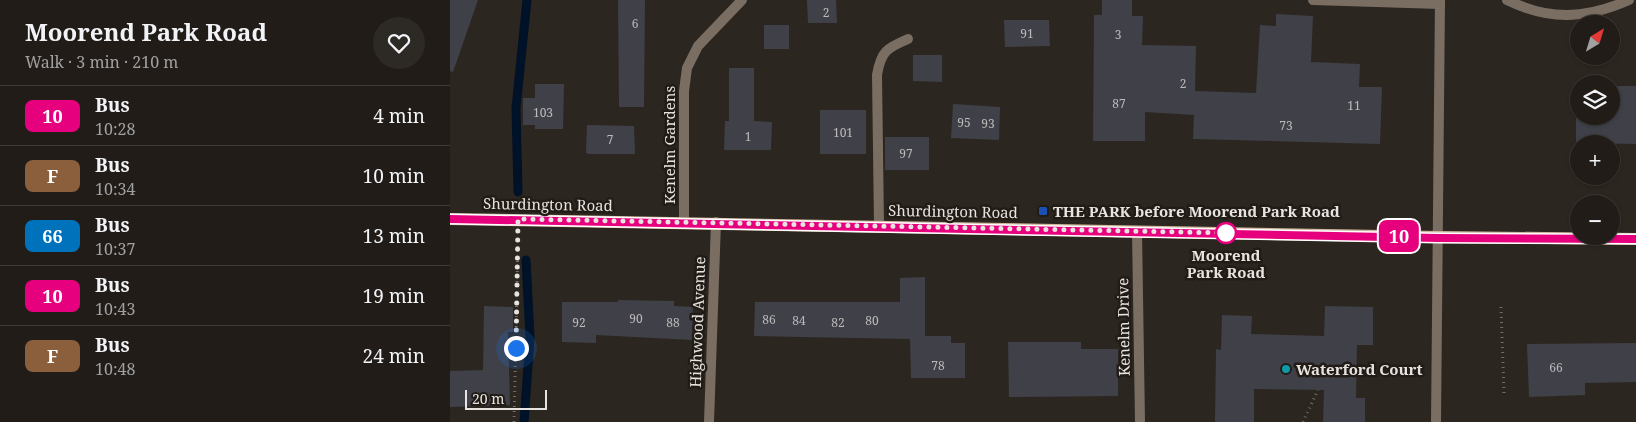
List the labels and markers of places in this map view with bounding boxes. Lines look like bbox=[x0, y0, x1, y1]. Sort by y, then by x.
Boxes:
place label: THE PARK before Moorend Park Road bbox=[1053, 201, 1340, 221]
marker: THE PARK before Moorend Park Road bbox=[1037, 205, 1049, 217]
marker: Moorend Park Road bbox=[1215, 222, 1237, 244]
place label: Moorend Park Road bbox=[1187, 245, 1266, 282]
place label: Waterford Court bbox=[1296, 359, 1423, 379]
marker: Waterford Court bbox=[1280, 363, 1292, 375]

